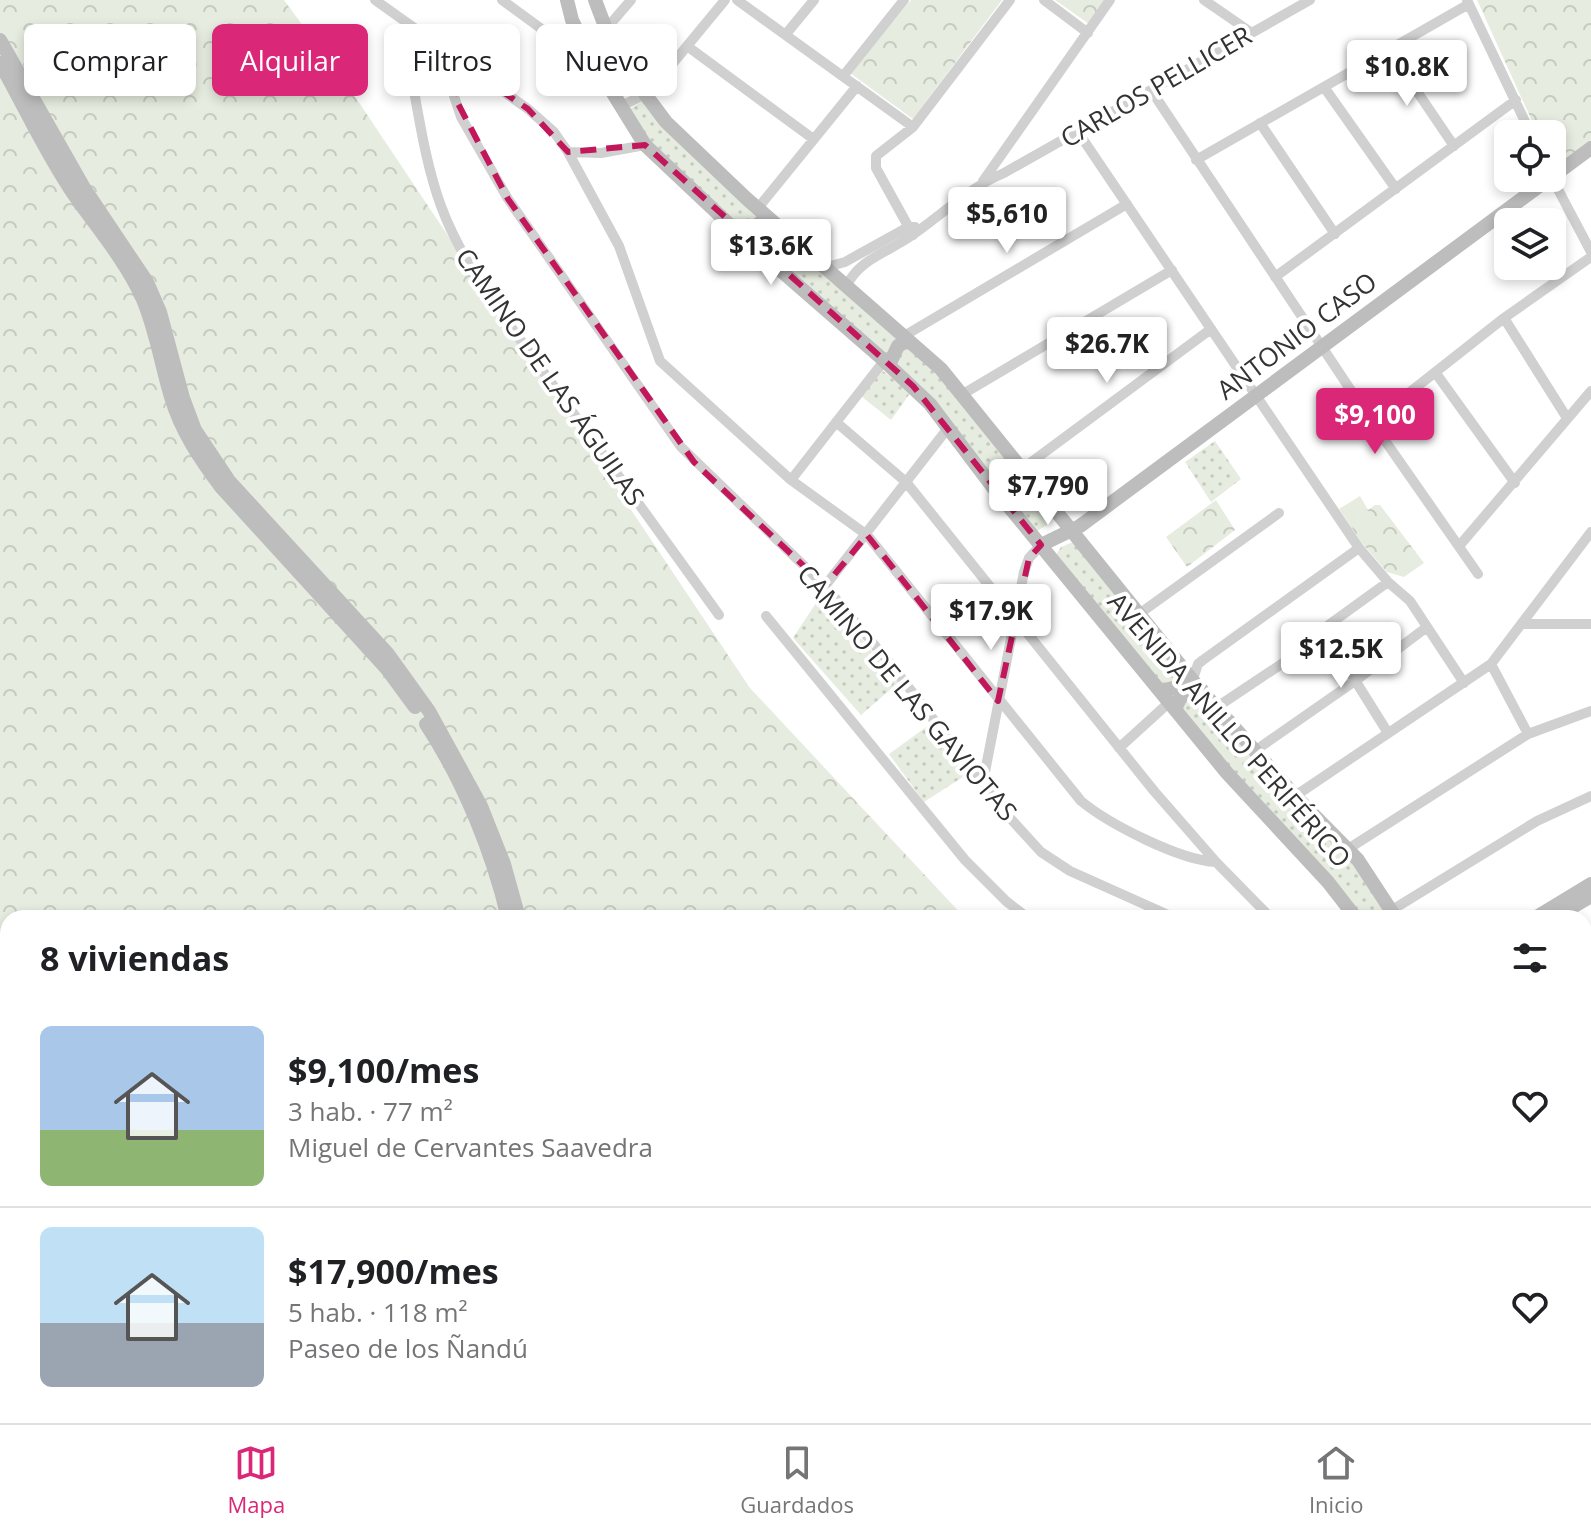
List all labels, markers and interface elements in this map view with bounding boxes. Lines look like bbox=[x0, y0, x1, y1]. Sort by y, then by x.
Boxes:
street label: CARLOS PELLICER bbox=[1053, 17, 1258, 155]
chip: Comprar bbox=[24, 24, 196, 96]
chip: Alquilar bbox=[212, 24, 368, 96]
chip: Filtros bbox=[384, 24, 520, 96]
chip: Nuevo bbox=[536, 24, 677, 96]
pin: $10.8K bbox=[1342, 40, 1472, 108]
text: $10.8K bbox=[1365, 48, 1449, 84]
map controls bbox=[1494, 120, 1566, 280]
button: locate bbox=[1494, 120, 1566, 192]
pin: $5,610 bbox=[942, 187, 1072, 255]
text: $5,610 bbox=[966, 195, 1048, 231]
button: layers bbox=[1494, 208, 1566, 280]
pin: $13.6K bbox=[706, 219, 836, 287]
text: $13.6K bbox=[729, 227, 813, 263]
street label: CAMINO DE LAS ÁGUILAS bbox=[448, 240, 654, 512]
street label: ANTONIO CASO bbox=[1209, 263, 1384, 407]
pin: $26.7K bbox=[1042, 317, 1172, 385]
text: $26.7K bbox=[1065, 325, 1149, 361]
pin: $9,100 bbox=[1310, 388, 1440, 456]
text: $9,100 bbox=[1334, 396, 1416, 432]
pin: $7,790 bbox=[983, 459, 1113, 527]
text: $7,790 bbox=[1007, 467, 1089, 503]
street label: CAMINO DE LAS GAVIOTAS bbox=[790, 557, 1026, 828]
pin: $17.9K bbox=[926, 584, 1056, 652]
street label: AVENIDA ANILLO PERIFÉRICO bbox=[1100, 584, 1359, 875]
text: $17.9K bbox=[949, 592, 1033, 628]
pin: $12.5K bbox=[1276, 622, 1406, 690]
text: $12.5K bbox=[1299, 630, 1383, 666]
text: 8 viviendas bbox=[40, 935, 229, 981]
icon: filters bbox=[1508, 936, 1552, 980]
text: $9,100/mes bbox=[288, 1047, 479, 1093]
icon: home bbox=[104, 1058, 200, 1154]
icon: heart bbox=[1508, 1084, 1552, 1128]
text: 3 hab. · 77 m² bbox=[288, 1093, 453, 1129]
text: Miguel de Cervantes Saavedra bbox=[288, 1129, 653, 1165]
text: $17,900/mes bbox=[288, 1248, 499, 1294]
icon: home bbox=[104, 1259, 200, 1355]
icon: heart bbox=[1508, 1285, 1552, 1329]
text: 5 hab. · 118 m² bbox=[288, 1294, 468, 1330]
text: Paseo de los Ñandú bbox=[288, 1330, 528, 1366]
tab: Mapa bbox=[228, 1441, 285, 1519]
tab: Guardados bbox=[740, 1441, 854, 1519]
tab: Inicio bbox=[1309, 1441, 1363, 1519]

